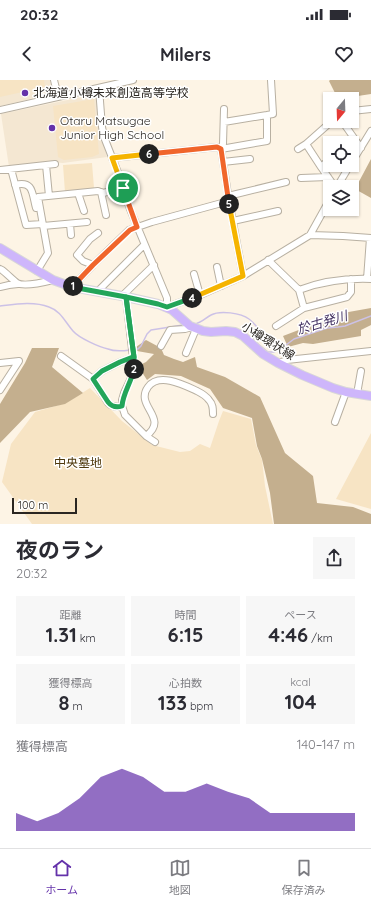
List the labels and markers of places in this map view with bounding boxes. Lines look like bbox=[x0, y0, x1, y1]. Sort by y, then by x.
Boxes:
place label: 北海道小樽未来創造高等学校 bbox=[33, 85, 189, 100]
marker: 北海道小樽未来創造高等学校 bbox=[20, 88, 30, 98]
place label: Otaru Matsugae Junior High School bbox=[60, 113, 164, 142]
marker: Otaru Matsugae Junior High School bbox=[47, 123, 57, 133]
pin: 6 bbox=[139, 144, 159, 164]
pin bbox=[106, 171, 140, 205]
pin: 5 bbox=[219, 194, 239, 214]
pin: 1 bbox=[63, 276, 83, 296]
pin: 4 bbox=[182, 288, 202, 308]
pin: 2 bbox=[124, 359, 144, 379]

